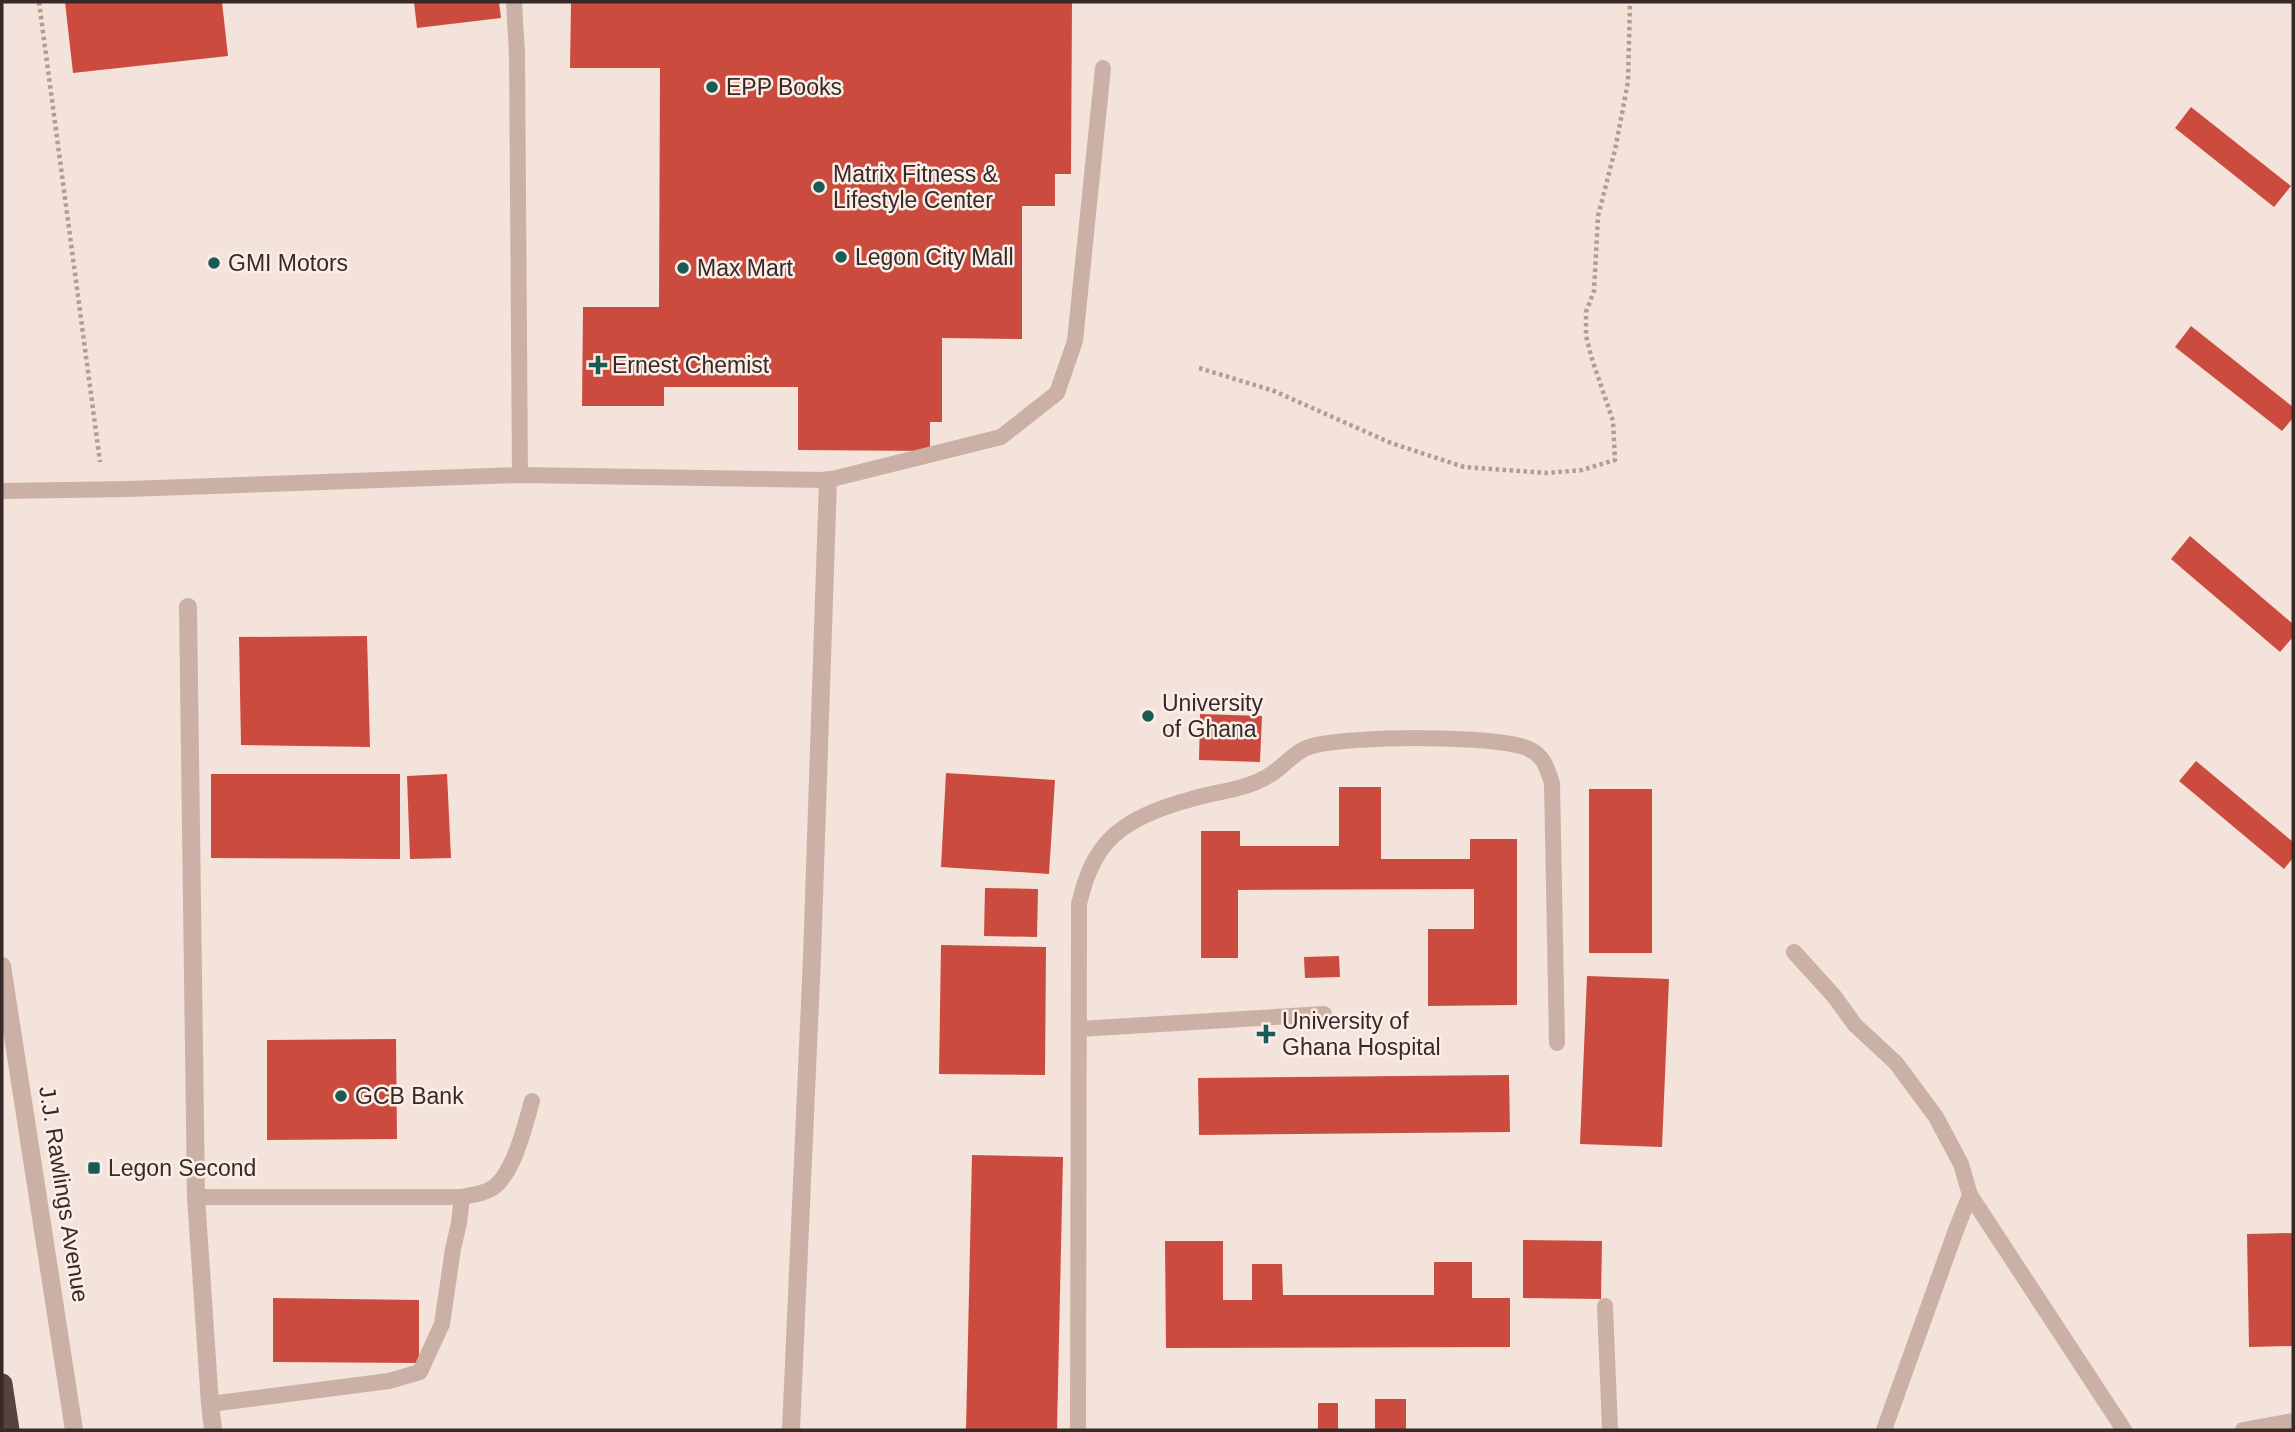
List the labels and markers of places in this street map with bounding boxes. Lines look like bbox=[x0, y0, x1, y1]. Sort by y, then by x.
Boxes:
place label: EPP Books bbox=[726, 74, 842, 100]
marker: EPP Books bbox=[704, 79, 720, 95]
place label: Matrix Fitness & Lifestyle Center bbox=[833, 161, 998, 213]
marker: Matrix Fitness & Lifestyle Center bbox=[811, 179, 827, 195]
place label: Legon City Mall bbox=[855, 244, 1014, 270]
marker: Legon City Mall bbox=[833, 249, 849, 265]
place label: GMI Motors bbox=[228, 250, 348, 276]
marker: GMI Motors bbox=[206, 255, 222, 271]
place label: Max Mart bbox=[697, 255, 793, 281]
marker: Max Mart bbox=[675, 260, 691, 276]
place label: Ernest Chemist bbox=[612, 352, 770, 378]
marker: Ernest Chemist bbox=[590, 357, 606, 373]
place label: University of Ghana bbox=[1162, 690, 1263, 742]
marker: University of Ghana bbox=[1140, 708, 1156, 724]
place label: University of Ghana Hospital bbox=[1282, 1008, 1441, 1060]
marker: University of Ghana Hospital bbox=[1256, 1024, 1276, 1044]
place label: GCB Bank bbox=[355, 1083, 464, 1109]
marker: GCB Bank bbox=[333, 1088, 349, 1104]
place label: Legon Second bbox=[108, 1155, 256, 1181]
marker: Legon Second bbox=[86, 1160, 102, 1176]

